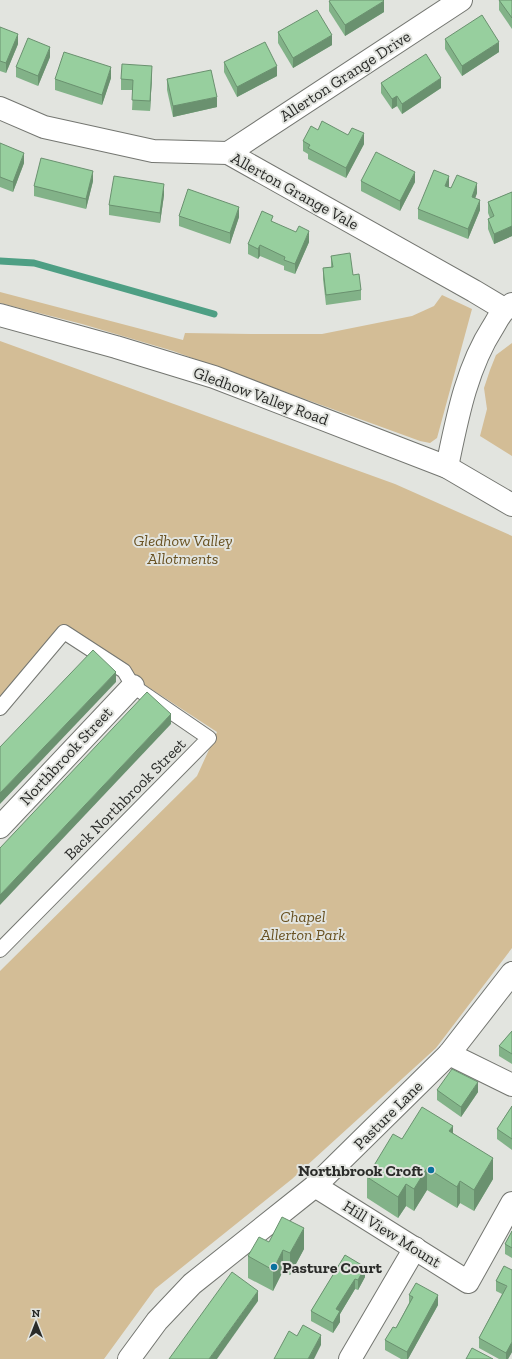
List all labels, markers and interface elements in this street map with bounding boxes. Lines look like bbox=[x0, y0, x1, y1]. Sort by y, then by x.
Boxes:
street label: Allerton Grange Drive bbox=[276, 27, 414, 125]
street label: Allerton Grange Vale bbox=[228, 148, 362, 234]
street label: Gledhow Valley Road bbox=[191, 363, 331, 429]
park label: Gledhow Valley Allotments bbox=[134, 531, 233, 568]
street label: Northbrook Street bbox=[16, 703, 116, 809]
street label: Back Northbrook Street bbox=[60, 734, 190, 864]
park label: Chapel Allerton Park bbox=[260, 907, 345, 944]
street label: Pasture Lane bbox=[350, 1077, 426, 1153]
place label: Northbrook Croft bbox=[298, 1161, 424, 1180]
marker: Northbrook Croft bbox=[426, 1165, 436, 1175]
street label: Hill View Mount bbox=[340, 1196, 444, 1272]
place label: Pasture Court bbox=[282, 1258, 383, 1277]
marker: Pasture Court bbox=[269, 1262, 279, 1272]
north arrow bbox=[16, 1303, 56, 1343]
text: N bbox=[32, 1307, 41, 1320]

